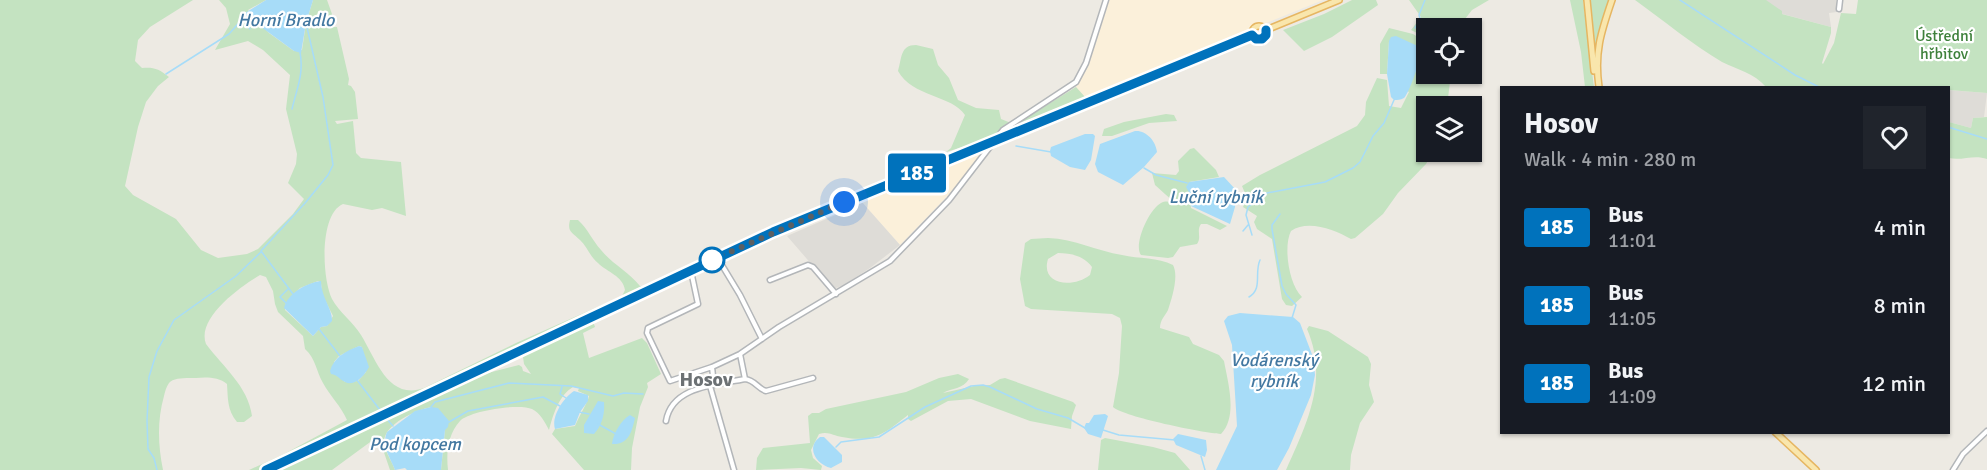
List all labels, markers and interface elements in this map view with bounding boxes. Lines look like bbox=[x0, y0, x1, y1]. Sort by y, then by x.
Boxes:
water label: Horní Bradlo bbox=[238, 9, 336, 31]
map controls bbox=[1416, 18, 1482, 162]
button: locate bbox=[1416, 18, 1482, 84]
park label: Ústřední hřbitov bbox=[1915, 26, 1974, 64]
button: layers bbox=[1416, 96, 1482, 162]
button: heart bbox=[1863, 106, 1926, 169]
text: Hosov bbox=[1524, 107, 1598, 141]
text: Walk · 4 min · 280 m bbox=[1524, 147, 1696, 172]
line badge: 185 bbox=[882, 154, 952, 192]
text: 185 bbox=[900, 160, 934, 186]
water label: Luční rybník bbox=[1169, 186, 1265, 208]
your location bbox=[829, 187, 859, 217]
text: Bus bbox=[1608, 201, 1643, 228]
text: 185 bbox=[1540, 214, 1574, 240]
text: 4 min bbox=[1874, 214, 1926, 241]
text: 11:01 bbox=[1608, 228, 1657, 253]
unlabelled marker bbox=[699, 247, 725, 273]
text: Bus bbox=[1608, 279, 1643, 306]
text: 185 bbox=[1540, 292, 1574, 318]
text: 8 min bbox=[1874, 292, 1926, 319]
text: 11:05 bbox=[1608, 306, 1657, 331]
water label: Vodárenský rybník bbox=[1230, 349, 1321, 392]
text: Bus bbox=[1608, 357, 1643, 384]
district label: Hosov bbox=[680, 367, 733, 392]
text: 185 bbox=[1540, 370, 1574, 396]
text: 12 min bbox=[1862, 370, 1926, 397]
text: 11:09 bbox=[1608, 384, 1657, 409]
water label: Pod kopcem bbox=[369, 433, 462, 455]

